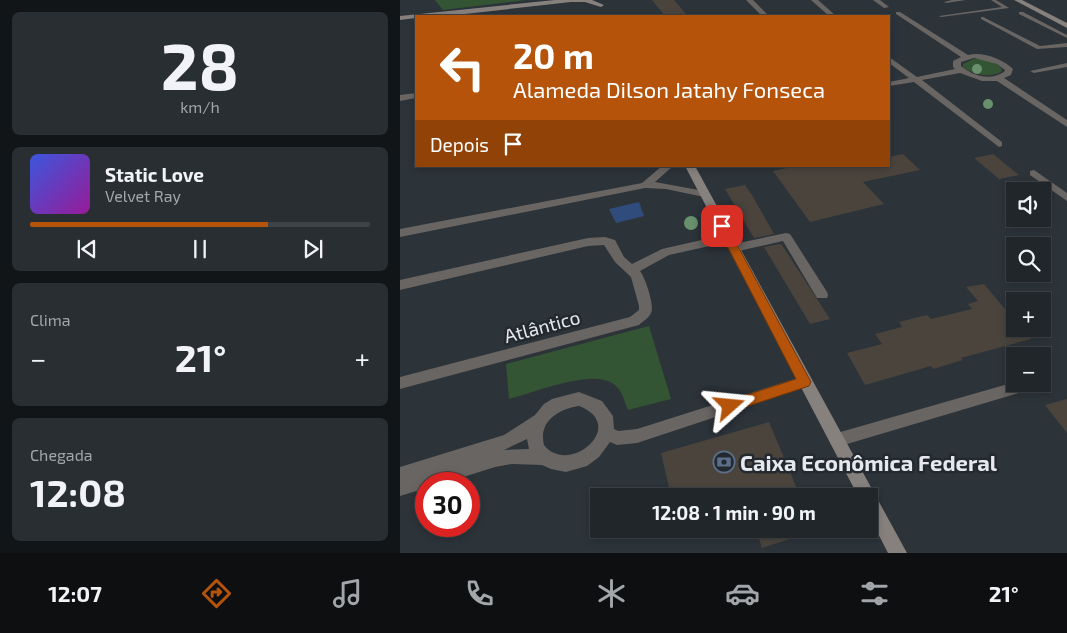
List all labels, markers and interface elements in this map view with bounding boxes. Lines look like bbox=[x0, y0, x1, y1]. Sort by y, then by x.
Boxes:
text: 28 bbox=[161, 25, 239, 103]
text: 20 m bbox=[513, 34, 594, 76]
icon: left bbox=[430, 35, 495, 100]
text: Alameda Dilson Jatahy Fonseca bbox=[513, 76, 825, 102]
text: km/h bbox=[180, 97, 220, 116]
icon: arrive bbox=[499, 130, 527, 158]
text: Depois bbox=[430, 133, 489, 156]
text: Static Love bbox=[105, 163, 204, 186]
map controls bbox=[1006, 182, 1051, 392]
button: sound bbox=[1006, 182, 1051, 227]
text: Velvet Ray bbox=[105, 186, 181, 205]
pin bbox=[701, 205, 743, 247]
icon: arrive bbox=[708, 212, 736, 240]
icon: previous bbox=[73, 235, 101, 263]
icon: pause bbox=[186, 235, 214, 263]
icon: next bbox=[299, 235, 327, 263]
button: search bbox=[1006, 237, 1051, 282]
button: + bbox=[1006, 292, 1051, 337]
street label: Atlântico bbox=[501, 305, 583, 347]
text: Clima bbox=[30, 310, 71, 329]
text: 21° bbox=[175, 334, 226, 380]
text: − bbox=[30, 341, 46, 375]
text: + bbox=[355, 341, 370, 375]
button: − bbox=[1006, 347, 1051, 392]
position arrow bbox=[703, 379, 755, 431]
text: Chegada bbox=[30, 445, 93, 464]
place label: Caixa Econômica Federal bbox=[740, 449, 998, 475]
bank icon: Caixa Econômica Federal bbox=[712, 450, 736, 474]
text: 12:08 bbox=[30, 469, 126, 515]
speed limit sign: 30 bbox=[415, 472, 480, 537]
text: 12:08 · 1 min · 90 m bbox=[652, 501, 816, 524]
icon: directions bbox=[199, 576, 234, 611]
icon: music bbox=[330, 576, 365, 611]
icon: phone bbox=[462, 576, 497, 611]
icon: climate bbox=[594, 576, 629, 611]
icon: car bbox=[725, 576, 760, 611]
icon: filters bbox=[857, 576, 892, 611]
text: 12:07 bbox=[48, 580, 102, 606]
text: 21° bbox=[989, 580, 1019, 606]

